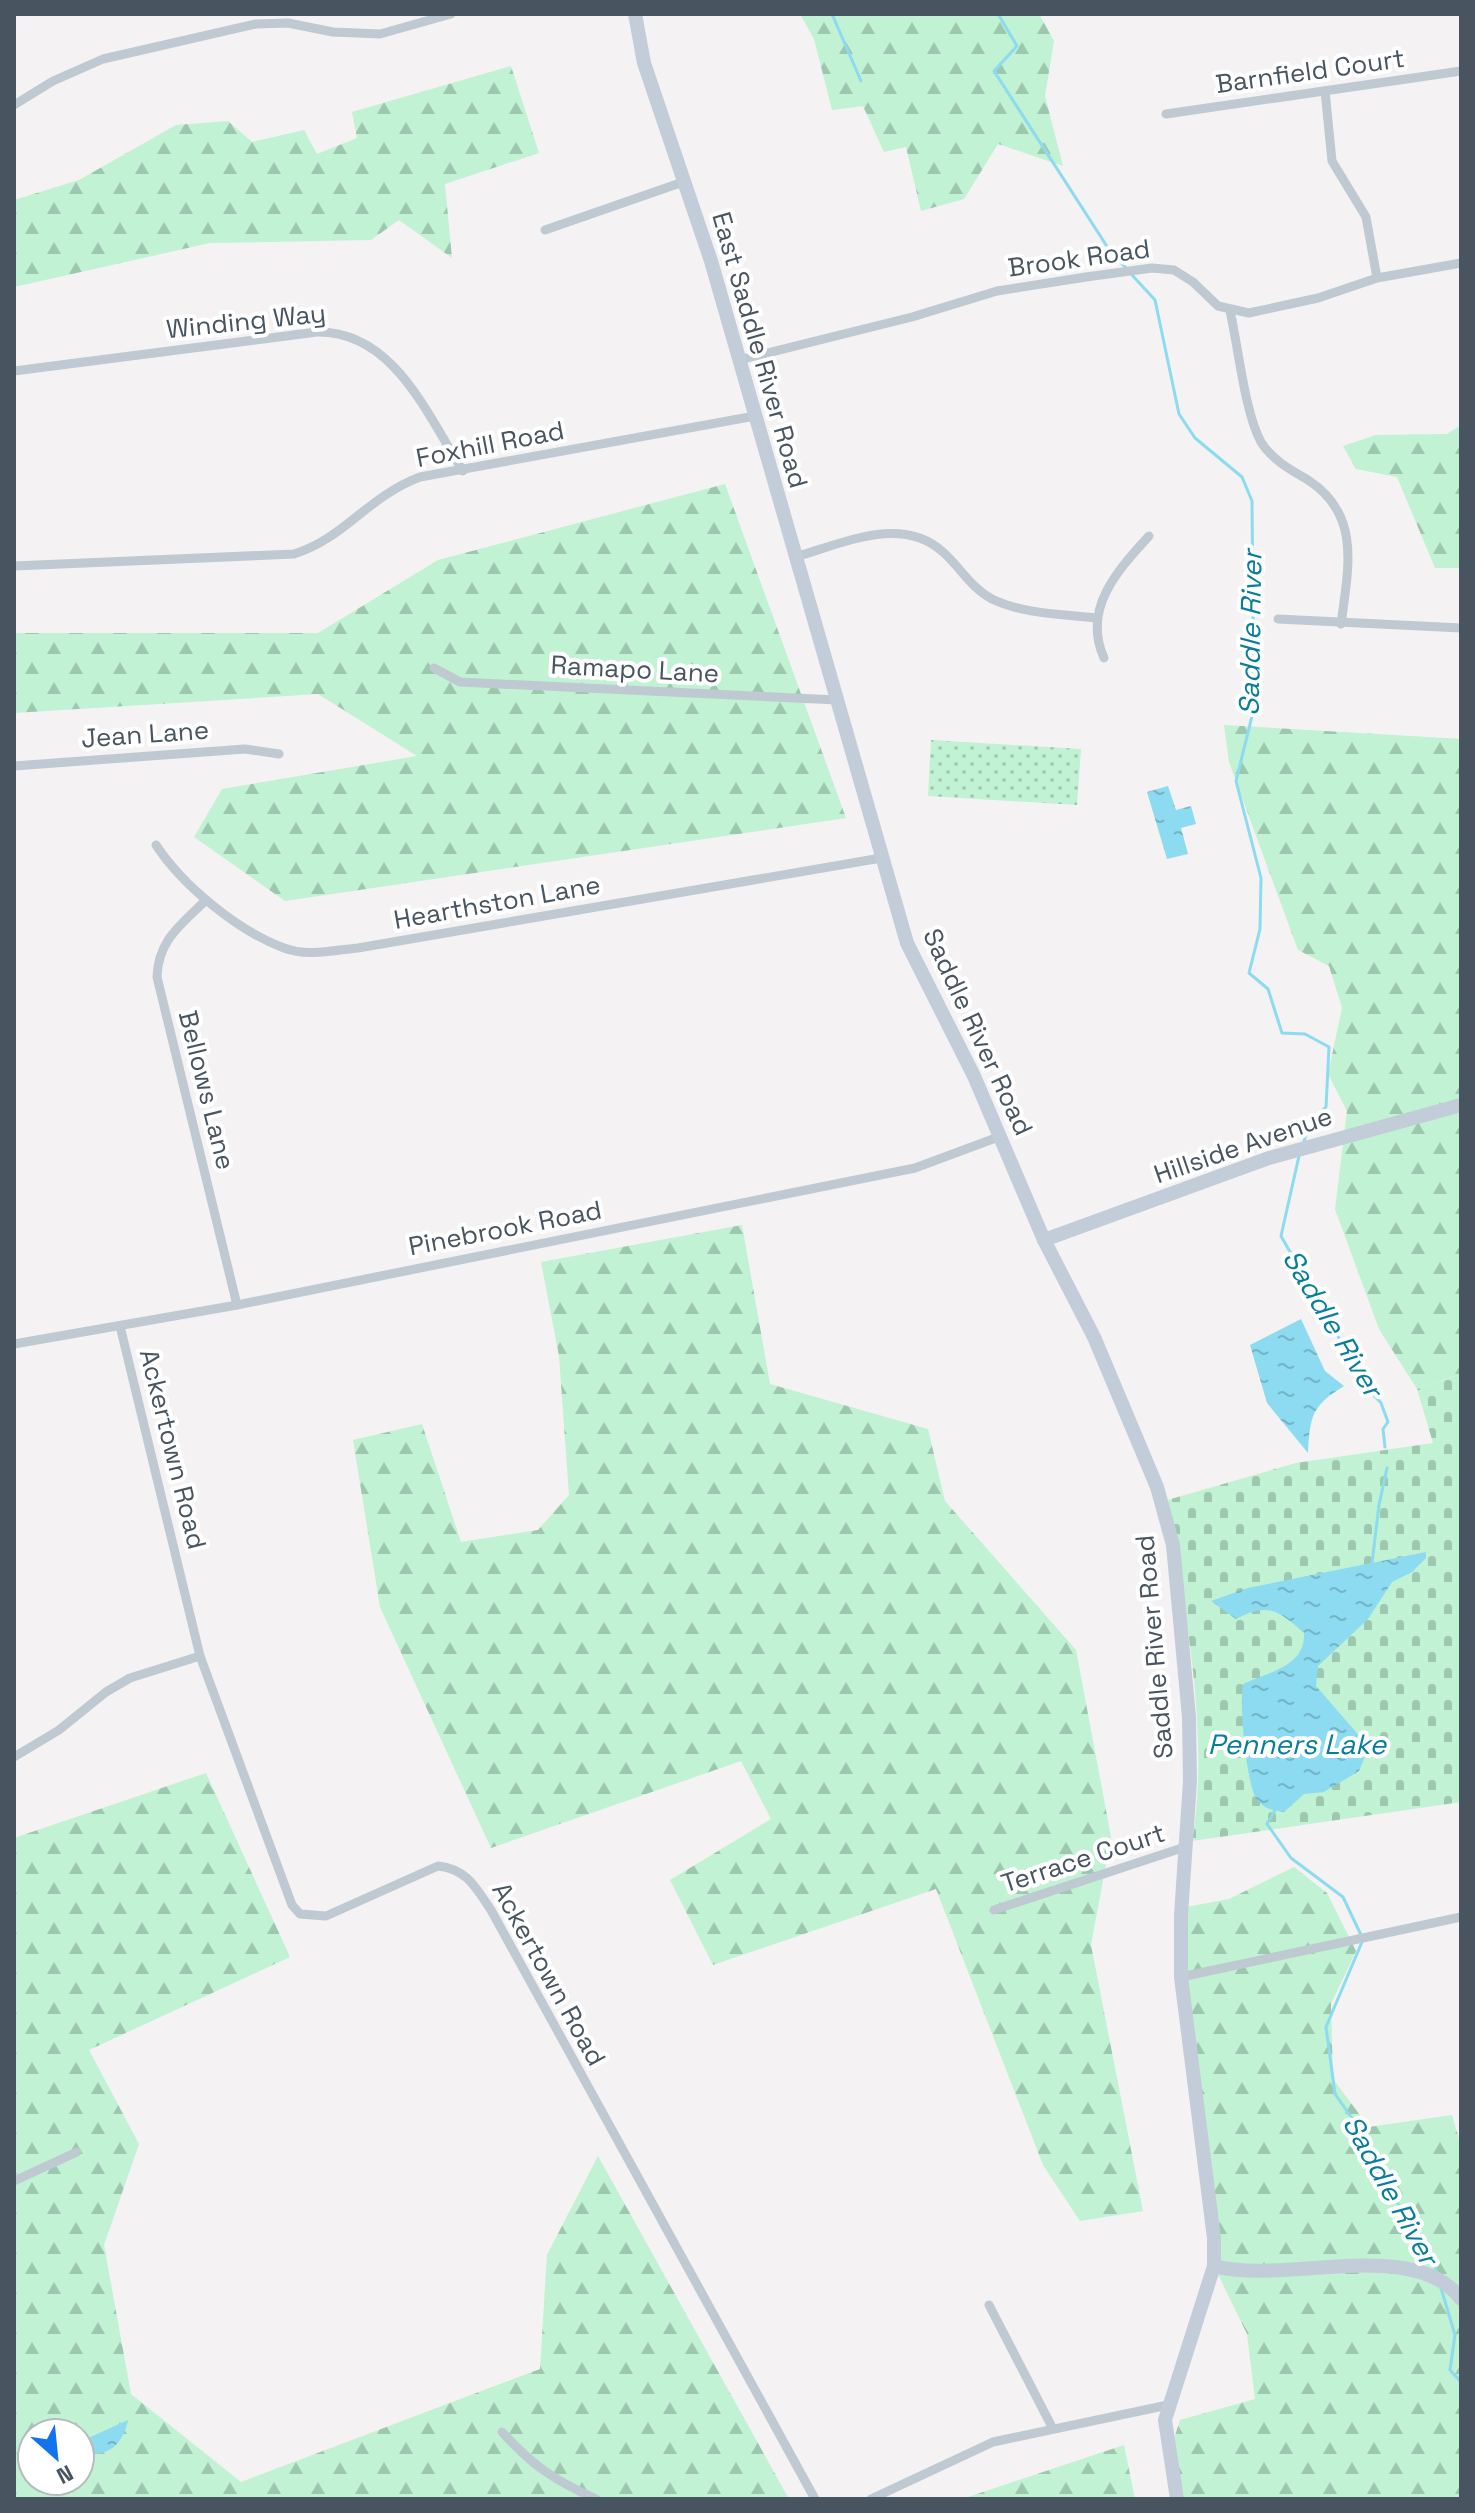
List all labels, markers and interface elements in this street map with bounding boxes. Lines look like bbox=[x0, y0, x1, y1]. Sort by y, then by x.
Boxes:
street label: Barnfield Court bbox=[1213, 41, 1407, 101]
street label: East Saddle River Road bbox=[704, 208, 816, 492]
street label: Brook Road bbox=[1006, 231, 1152, 285]
street label: Winding Way bbox=[165, 296, 327, 346]
street label: Foxhill Road bbox=[413, 413, 567, 475]
water label: Saddle River bbox=[1231, 546, 1270, 716]
street label: Ramapo Lane bbox=[550, 648, 720, 690]
street label: Jean Lane bbox=[80, 713, 210, 755]
street label: Hearthston Lane bbox=[391, 867, 603, 937]
street label: Saddle River Road bbox=[915, 923, 1041, 1141]
street label: Bellows Lane bbox=[171, 1007, 243, 1173]
street label: Hillside Avenue bbox=[1149, 1099, 1337, 1191]
street label: Pinebrook Road bbox=[406, 1193, 604, 1263]
water label: Saddle River bbox=[1275, 1243, 1393, 1406]
street label: Ackertown Road bbox=[132, 1345, 214, 1553]
street label: Saddle River Road bbox=[1127, 1534, 1181, 1760]
water label: Penners Lake bbox=[1208, 1726, 1388, 1762]
street label: Terrace Court bbox=[997, 1816, 1169, 1900]
street label: Ackertown Road bbox=[484, 1876, 614, 2072]
water label: Saddle River bbox=[1335, 2109, 1449, 2274]
north arrow bbox=[16, 2417, 96, 2497]
text: N bbox=[52, 2459, 78, 2491]

